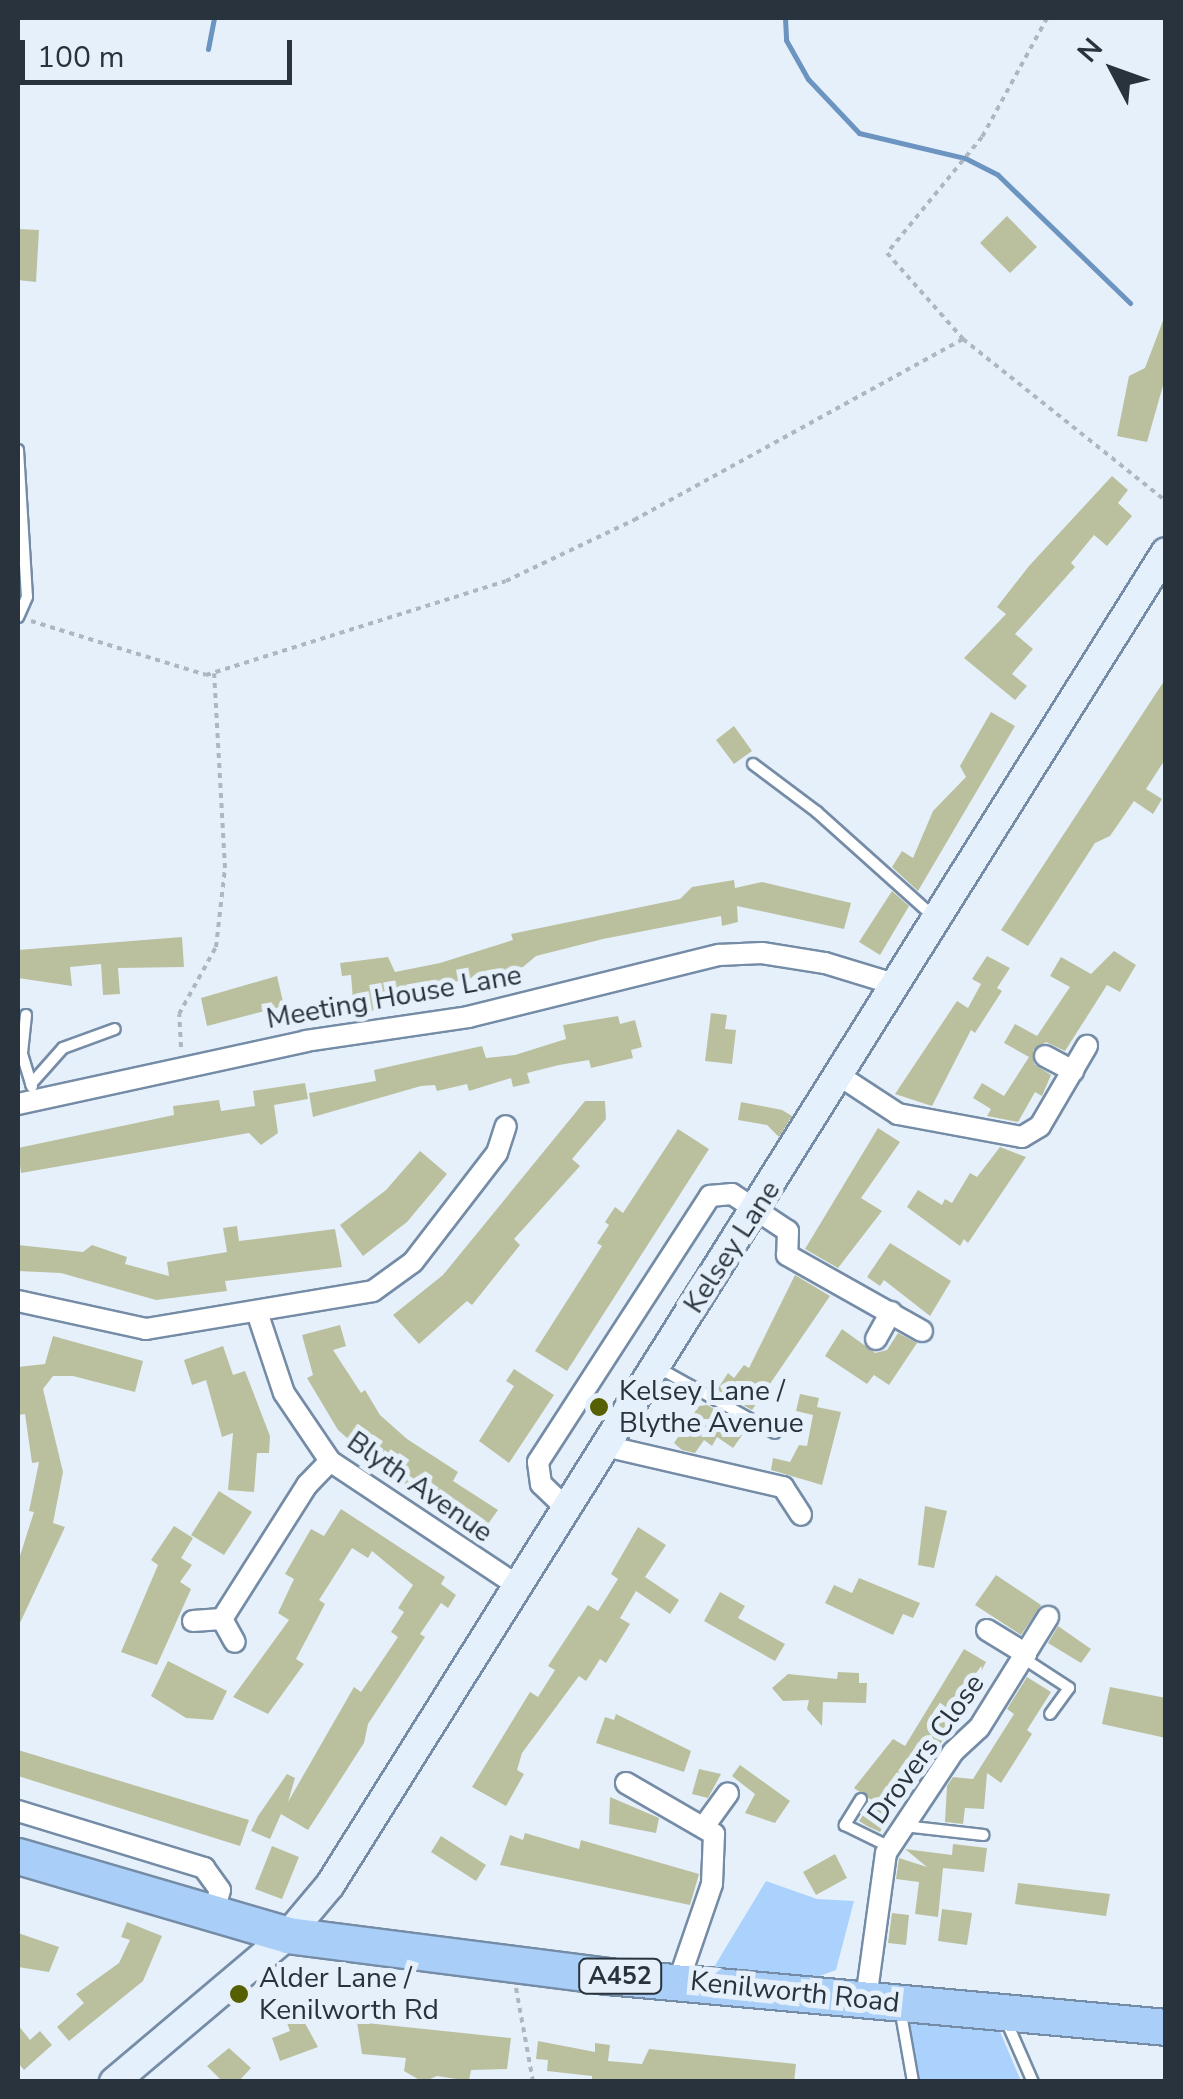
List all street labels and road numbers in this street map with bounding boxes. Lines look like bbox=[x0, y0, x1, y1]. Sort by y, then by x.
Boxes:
street label: Meeting House Lane bbox=[264, 958, 524, 1036]
street label: Kelsey Lane bbox=[677, 1175, 787, 1319]
street label: Blyth Avenue bbox=[341, 1425, 499, 1549]
street label: Drovers Close bbox=[861, 1668, 991, 1830]
road number: A452 bbox=[578, 1956, 662, 1996]
street label: Kenilworth Road bbox=[689, 1964, 901, 2020]

